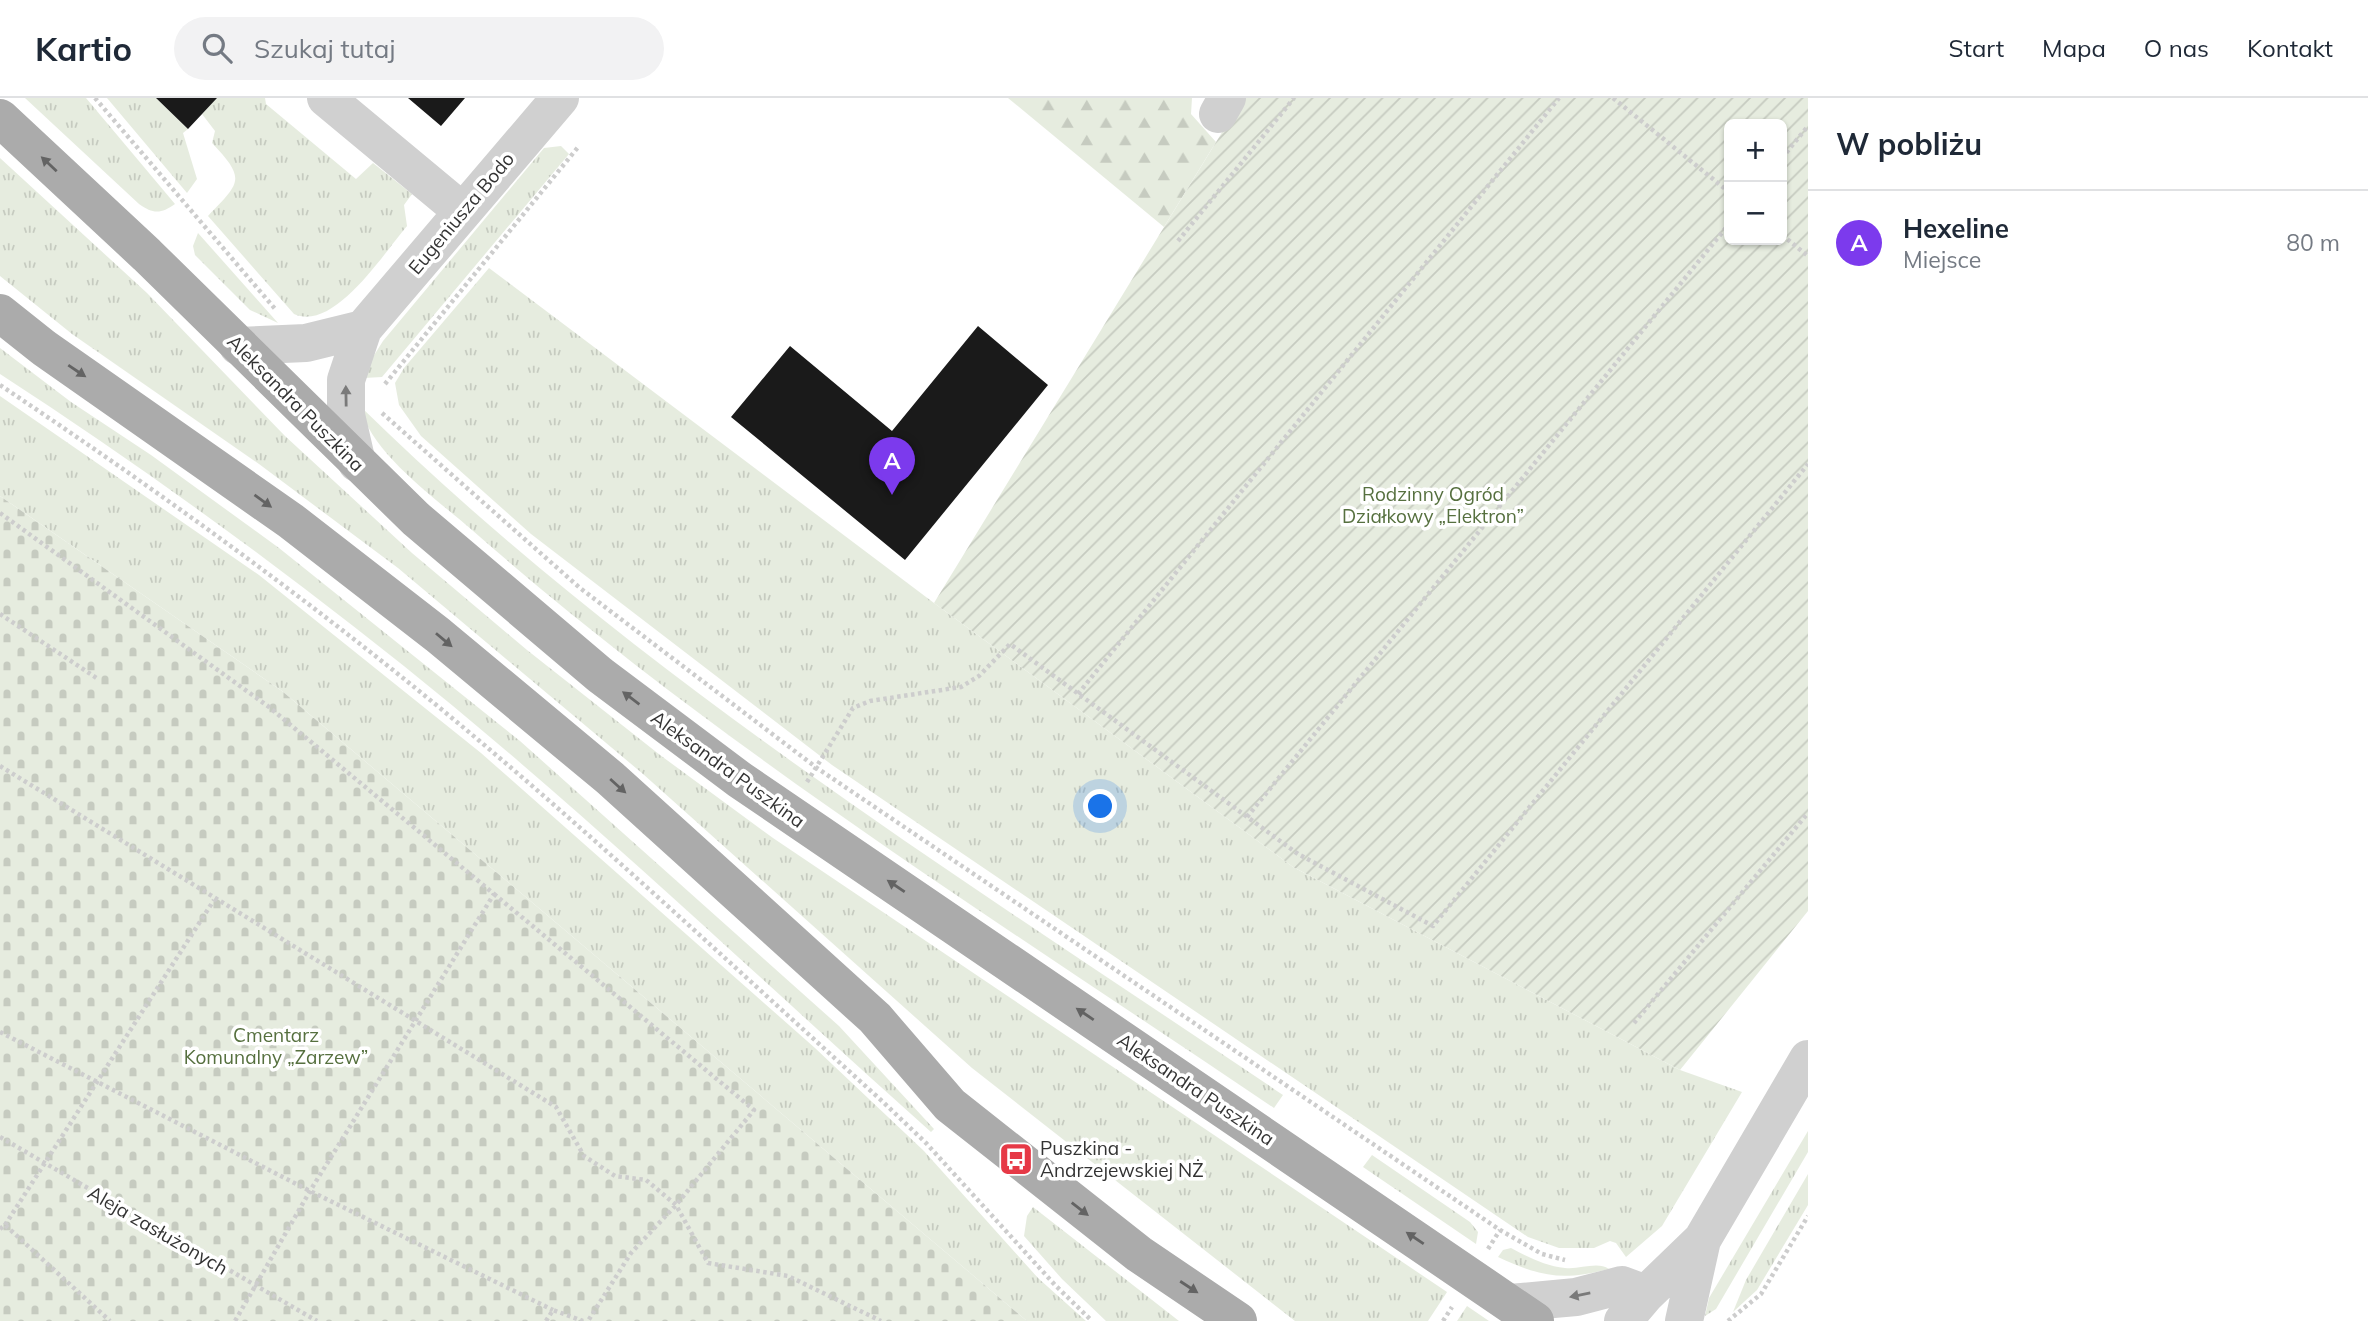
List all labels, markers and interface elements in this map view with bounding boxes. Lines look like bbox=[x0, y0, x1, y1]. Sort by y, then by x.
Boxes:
search box bbox=[174, 17, 664, 80]
text: Kartio bbox=[35, 28, 132, 69]
icon: search bbox=[198, 29, 236, 67]
text: Szukaj tutaj bbox=[254, 32, 396, 65]
text: Start bbox=[1949, 33, 2004, 63]
text: Mapa bbox=[2042, 33, 2106, 63]
text: O nas bbox=[2144, 33, 2209, 63]
text: Kontakt bbox=[2247, 33, 2333, 63]
map controls bbox=[1724, 119, 1787, 245]
button: + bbox=[1724, 119, 1787, 182]
text: W pobliżu bbox=[1836, 125, 1982, 163]
street label: Eugeniusza Bodo bbox=[403, 147, 519, 279]
one-way arrow bbox=[41, 156, 58, 172]
button: − bbox=[1724, 182, 1787, 245]
text: Hexeline bbox=[1903, 212, 2009, 245]
text: A bbox=[1850, 228, 1868, 257]
text: 80 m bbox=[2286, 228, 2340, 257]
text: Miejsce bbox=[1903, 245, 1981, 274]
street label: Aleksandra Puszkina bbox=[222, 329, 370, 477]
one-way arrow bbox=[68, 364, 86, 378]
one-way arrow bbox=[340, 385, 352, 407]
pin: A bbox=[869, 437, 915, 495]
park label: Rodzinny Ogród Działkowy „Elektron” bbox=[1342, 482, 1524, 528]
one-way arrow bbox=[254, 494, 272, 508]
one-way arrow bbox=[434, 632, 452, 647]
one-way arrow bbox=[622, 691, 640, 706]
street label: Aleksandra Puszkina bbox=[646, 705, 810, 833]
one-way arrow bbox=[609, 778, 627, 794]
your location bbox=[1083, 789, 1117, 823]
one-way arrow bbox=[886, 880, 906, 893]
one-way arrow bbox=[1076, 1007, 1094, 1021]
park label: Cmentarz Komunalny „Zarzew” bbox=[184, 1023, 368, 1069]
street label: Aleksandra Puszkina bbox=[1113, 1028, 1279, 1150]
place label: Puszkina - Andrzejewskiej NŻ bbox=[1040, 1136, 1204, 1182]
bus stop icon: Puszkina - Andrzejewskiej NŻ bbox=[997, 1140, 1035, 1178]
street label: Aleja zasłużonych bbox=[84, 1180, 232, 1280]
one-way arrow bbox=[1071, 1201, 1089, 1216]
one-way arrow bbox=[1406, 1231, 1424, 1245]
one-way arrow bbox=[1179, 1280, 1199, 1293]
one-way arrow bbox=[1569, 1290, 1591, 1301]

